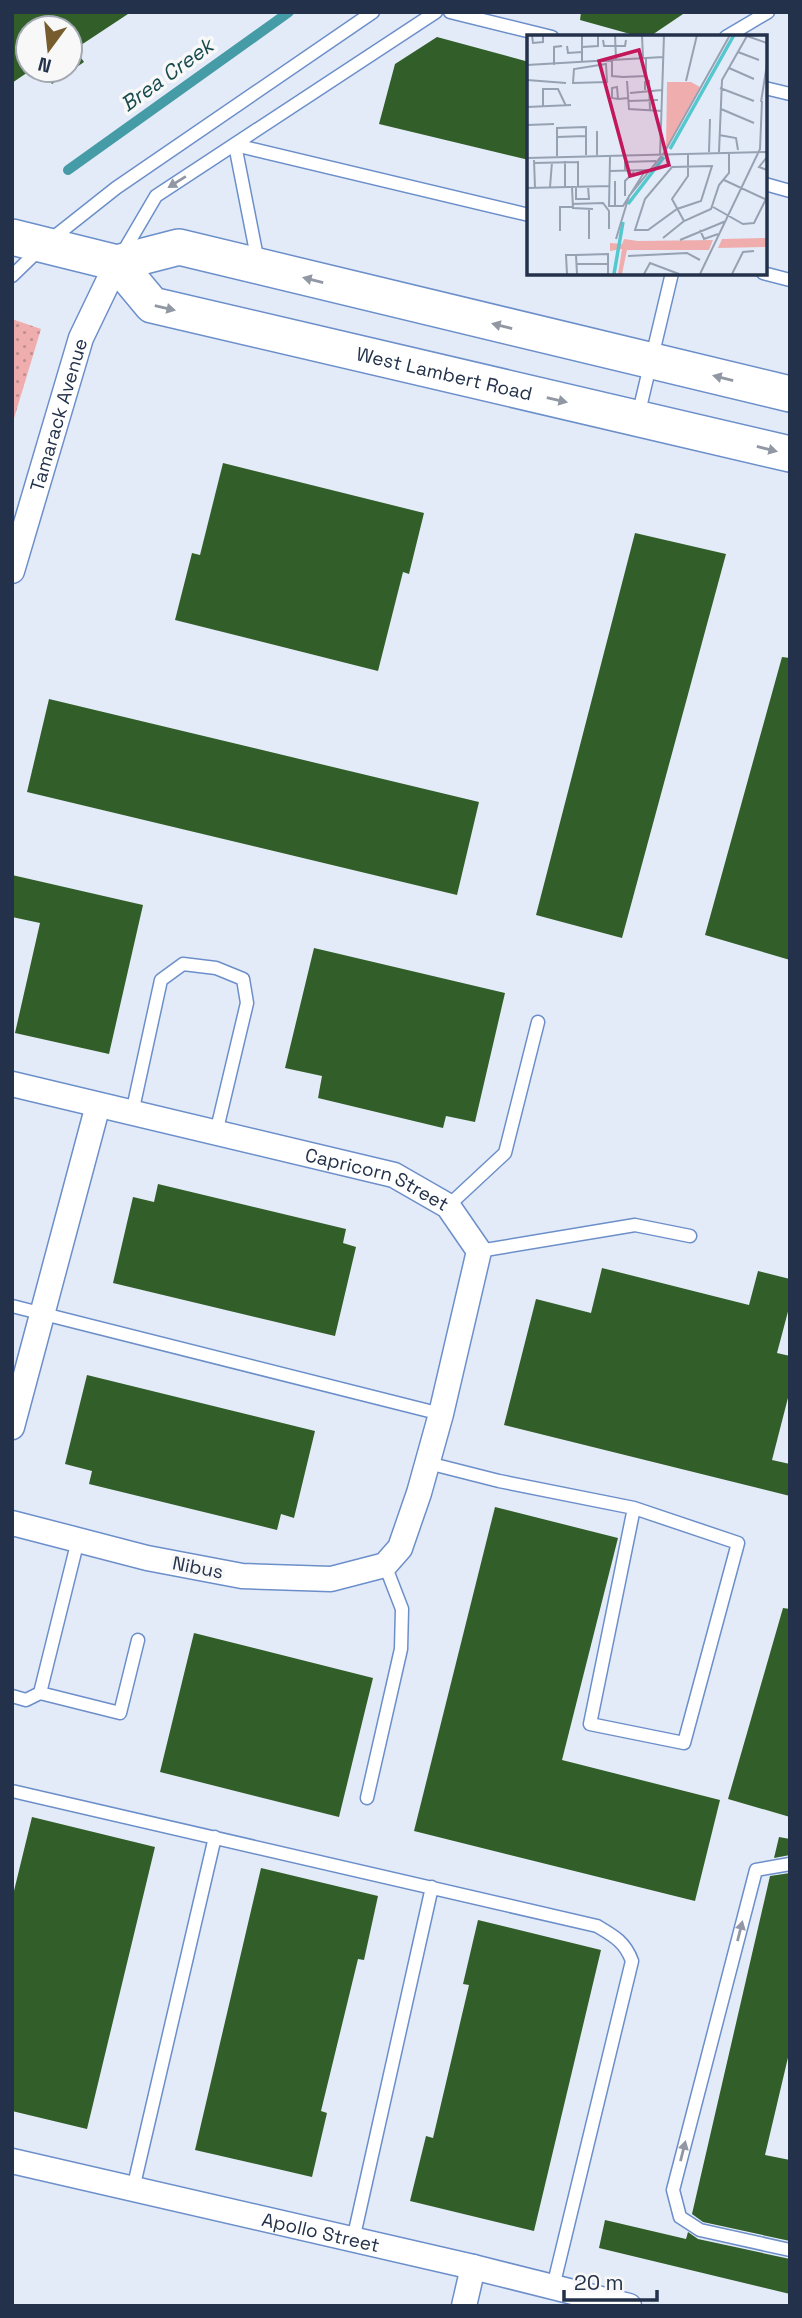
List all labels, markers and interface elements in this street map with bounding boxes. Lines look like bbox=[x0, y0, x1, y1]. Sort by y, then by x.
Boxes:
north arrow bbox=[14, 14, 84, 84]
water label: Brea Creek bbox=[115, 30, 221, 117]
inset map bbox=[527, 35, 767, 275]
text: N bbox=[35, 51, 54, 79]
one-way arrow bbox=[168, 175, 187, 188]
one-way arrow bbox=[302, 274, 324, 285]
one-way arrow bbox=[154, 303, 176, 314]
one-way arrow bbox=[491, 320, 513, 331]
street label: Tamarack Avenue bbox=[24, 335, 93, 494]
street label: West Lambert Road bbox=[354, 341, 535, 406]
one-way arrow bbox=[712, 372, 734, 383]
one-way arrow bbox=[546, 394, 568, 405]
one-way arrow bbox=[756, 444, 778, 455]
street label: Capricorn Street bbox=[303, 1142, 453, 1217]
street label: Nibus bbox=[170, 1550, 225, 1585]
one-way arrow bbox=[735, 1920, 745, 1941]
one-way arrow bbox=[678, 2140, 689, 2162]
street label: Apollo Street bbox=[260, 2207, 382, 2258]
scale bar bbox=[564, 2258, 657, 2302]
text: 20 m bbox=[574, 2269, 624, 2296]

